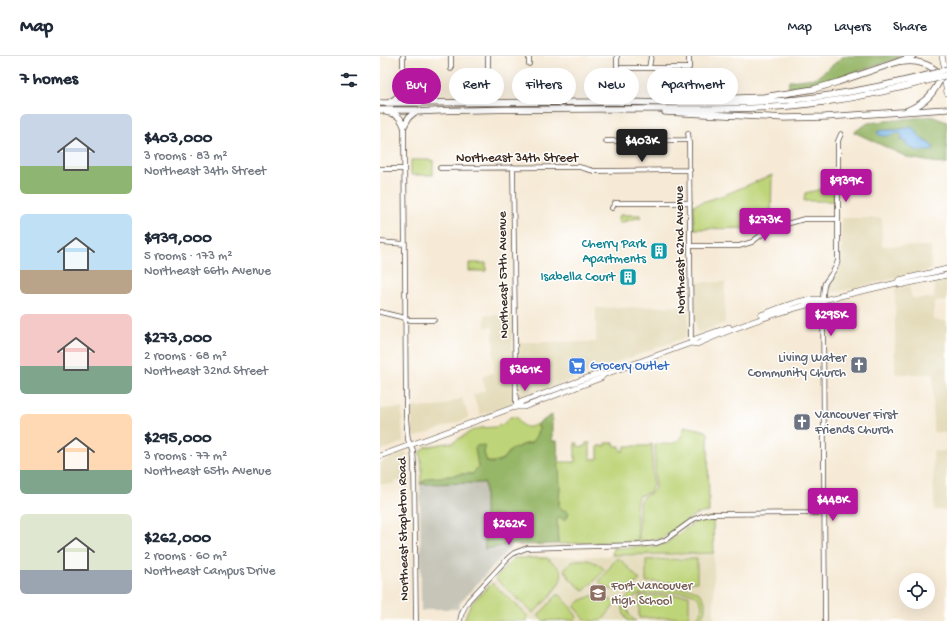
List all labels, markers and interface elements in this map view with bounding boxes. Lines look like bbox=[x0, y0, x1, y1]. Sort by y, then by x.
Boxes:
text: Map bbox=[20, 16, 53, 39]
text: Map bbox=[788, 19, 812, 36]
text: Layers bbox=[834, 19, 871, 36]
text: Share bbox=[893, 19, 927, 36]
chip: Buy bbox=[392, 68, 441, 104]
chip: Rent bbox=[449, 68, 504, 104]
chip: Filters bbox=[512, 68, 576, 104]
chip: New bbox=[584, 68, 639, 104]
chip: Apartment bbox=[647, 68, 738, 104]
icon: filters bbox=[338, 69, 360, 91]
text: 7 homes bbox=[20, 70, 78, 90]
text: $403,000 bbox=[144, 129, 212, 149]
pin: $403K bbox=[614, 129, 670, 163]
icon: home bbox=[52, 130, 100, 178]
text: $403K bbox=[625, 134, 659, 149]
text: 3 rooms · 83 m² bbox=[144, 149, 228, 164]
street label: Northeast 34th Street bbox=[456, 151, 580, 166]
text: Northeast 34th Street bbox=[144, 164, 266, 179]
pin: $939K bbox=[818, 169, 874, 203]
text: $939K bbox=[830, 174, 862, 189]
street label: Northeast 62nd Avenue bbox=[672, 186, 690, 314]
pin: $273K bbox=[737, 208, 793, 242]
street label: Northeast 57th Avenue bbox=[495, 211, 513, 339]
text: $273K bbox=[749, 213, 781, 228]
text: $939,000 bbox=[144, 229, 212, 249]
icon: home bbox=[52, 230, 100, 278]
place label: Cherry Park Apartments bbox=[582, 237, 647, 267]
building icon: Cherry Park Apartments bbox=[649, 241, 669, 261]
text: 5 rooms · 173 m² bbox=[144, 249, 232, 264]
text: Northeast 66th Avenue bbox=[144, 264, 271, 279]
building icon: Isabella Court bbox=[618, 267, 638, 287]
place label: Isabella Court bbox=[540, 270, 617, 285]
pin: $295K bbox=[803, 303, 859, 337]
text: $295K bbox=[815, 308, 847, 323]
text: $273,000 bbox=[144, 329, 212, 349]
icon: home bbox=[52, 330, 100, 378]
text: 2 rooms · 68 m² bbox=[144, 349, 227, 364]
place label: Living Water Community Church bbox=[748, 351, 847, 381]
church icon: Living Water Community Church bbox=[849, 355, 869, 375]
supermarket icon: Grocery Outlet bbox=[567, 356, 587, 376]
pin: $361K bbox=[497, 358, 553, 392]
place label: Grocery Outlet bbox=[590, 359, 671, 374]
text: $361K bbox=[509, 363, 541, 378]
text: Northeast 32nd Street bbox=[144, 364, 268, 379]
place label: Vancouver First Friends Church bbox=[814, 408, 899, 438]
church icon: Vancouver First Friends Church bbox=[792, 412, 812, 432]
text: $295,000 bbox=[144, 429, 212, 449]
icon: home bbox=[52, 430, 100, 478]
text: 3 rooms · 77 m² bbox=[144, 449, 227, 464]
street label: Northeast Stapleton Road bbox=[395, 456, 413, 601]
text: Northeast 65th Avenue bbox=[144, 464, 271, 479]
pin: $448K bbox=[805, 488, 861, 522]
text: $448K bbox=[817, 493, 849, 508]
pin: $262K bbox=[481, 512, 537, 546]
text: $262K bbox=[493, 517, 525, 532]
text: $262,000 bbox=[144, 529, 211, 549]
icon: home bbox=[52, 530, 100, 578]
text: 2 rooms · 60 m² bbox=[144, 549, 227, 564]
text: Northeast Campus Drive bbox=[144, 564, 275, 579]
map controls bbox=[899, 573, 935, 609]
button: locate bbox=[899, 573, 935, 609]
place label: Fort Vancouver High School bbox=[610, 579, 694, 609]
school or university icon: Fort Vancouver High School bbox=[588, 583, 608, 603]

